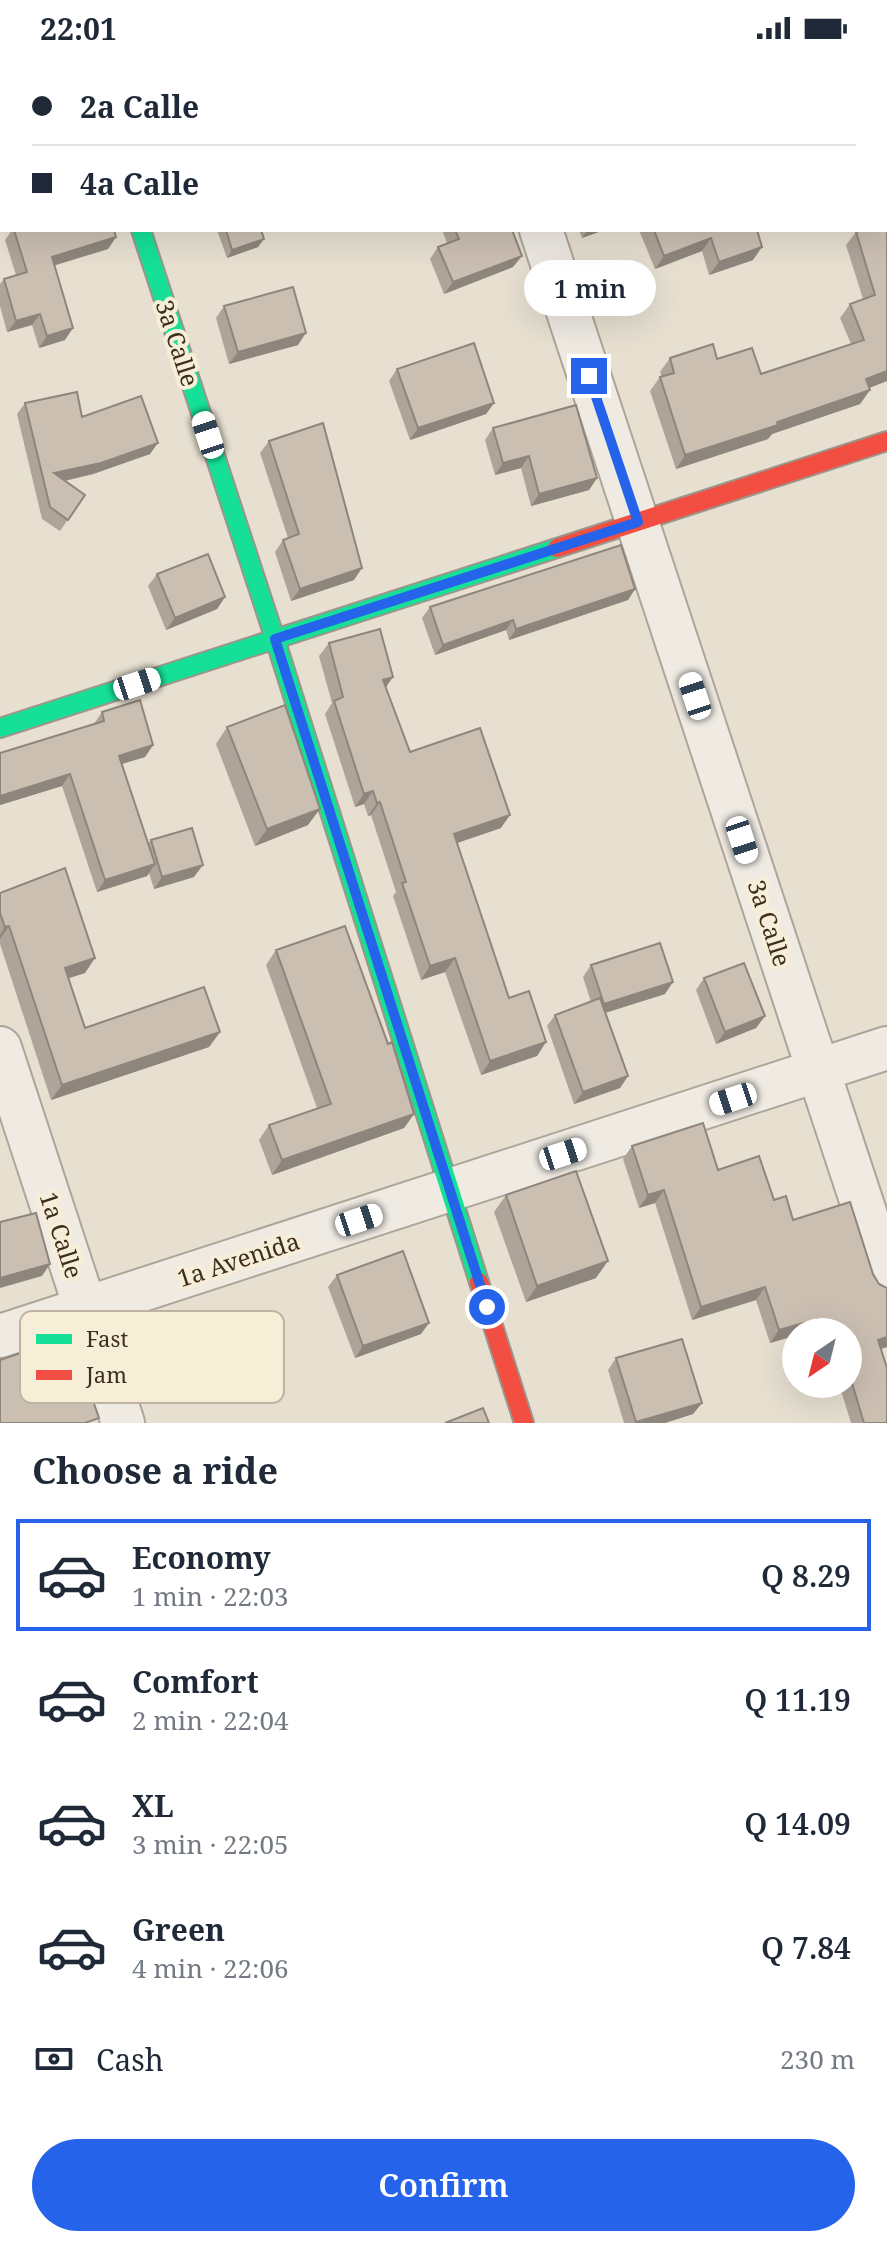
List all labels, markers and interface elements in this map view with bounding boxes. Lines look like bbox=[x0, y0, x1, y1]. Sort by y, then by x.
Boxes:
text: 22:01 bbox=[40, 8, 117, 49]
text: 2a Calle bbox=[80, 86, 199, 127]
text: 4a Calle bbox=[80, 163, 199, 204]
callout: 1 min bbox=[523, 260, 655, 316]
text: 1 min bbox=[554, 270, 626, 306]
street label: 3a Calle bbox=[149, 296, 207, 390]
route end bbox=[571, 358, 607, 394]
car bbox=[189, 408, 227, 462]
car bbox=[110, 665, 164, 703]
car bbox=[676, 669, 714, 723]
car bbox=[723, 813, 761, 867]
street label: 3a Calle bbox=[741, 876, 799, 970]
car bbox=[706, 1080, 760, 1118]
car bbox=[536, 1135, 590, 1173]
street label: 1a Calle bbox=[33, 1188, 91, 1282]
car bbox=[332, 1201, 386, 1239]
street label: 1a Avenida bbox=[173, 1224, 303, 1294]
route start bbox=[469, 1289, 505, 1325]
legend bbox=[20, 1311, 284, 1403]
north arrow bbox=[782, 1318, 862, 1398]
map controls bbox=[782, 1318, 862, 1398]
text: Fast bbox=[86, 1323, 128, 1353]
text: Jam bbox=[85, 1359, 127, 1389]
text: Choose a ride bbox=[32, 1446, 278, 1495]
text: Economy bbox=[132, 1537, 271, 1578]
icon: car bbox=[36, 1539, 108, 1611]
text: Q 8.29 bbox=[761, 1555, 851, 1596]
text: 1 min · 22:03 bbox=[132, 1578, 289, 1614]
text: Comfort bbox=[132, 1661, 259, 1702]
icon: car bbox=[36, 1663, 108, 1735]
text: Q 11.19 bbox=[744, 1679, 851, 1720]
text: 2 min · 22:04 bbox=[132, 1702, 289, 1738]
text: XL bbox=[132, 1785, 174, 1826]
icon: car bbox=[36, 1787, 108, 1859]
text: Q 14.09 bbox=[744, 1803, 851, 1844]
text: 3 min · 22:05 bbox=[132, 1826, 289, 1862]
text: Green bbox=[132, 1909, 225, 1950]
icon: car bbox=[36, 1911, 108, 1983]
text: Q 7.84 bbox=[761, 1927, 851, 1968]
text: 4 min · 22:06 bbox=[132, 1950, 289, 1986]
icon: cash bbox=[32, 2037, 76, 2081]
text: Cash bbox=[96, 2039, 164, 2080]
text: 230 m bbox=[780, 2041, 855, 2077]
button: Confirm bbox=[32, 2139, 855, 2231]

